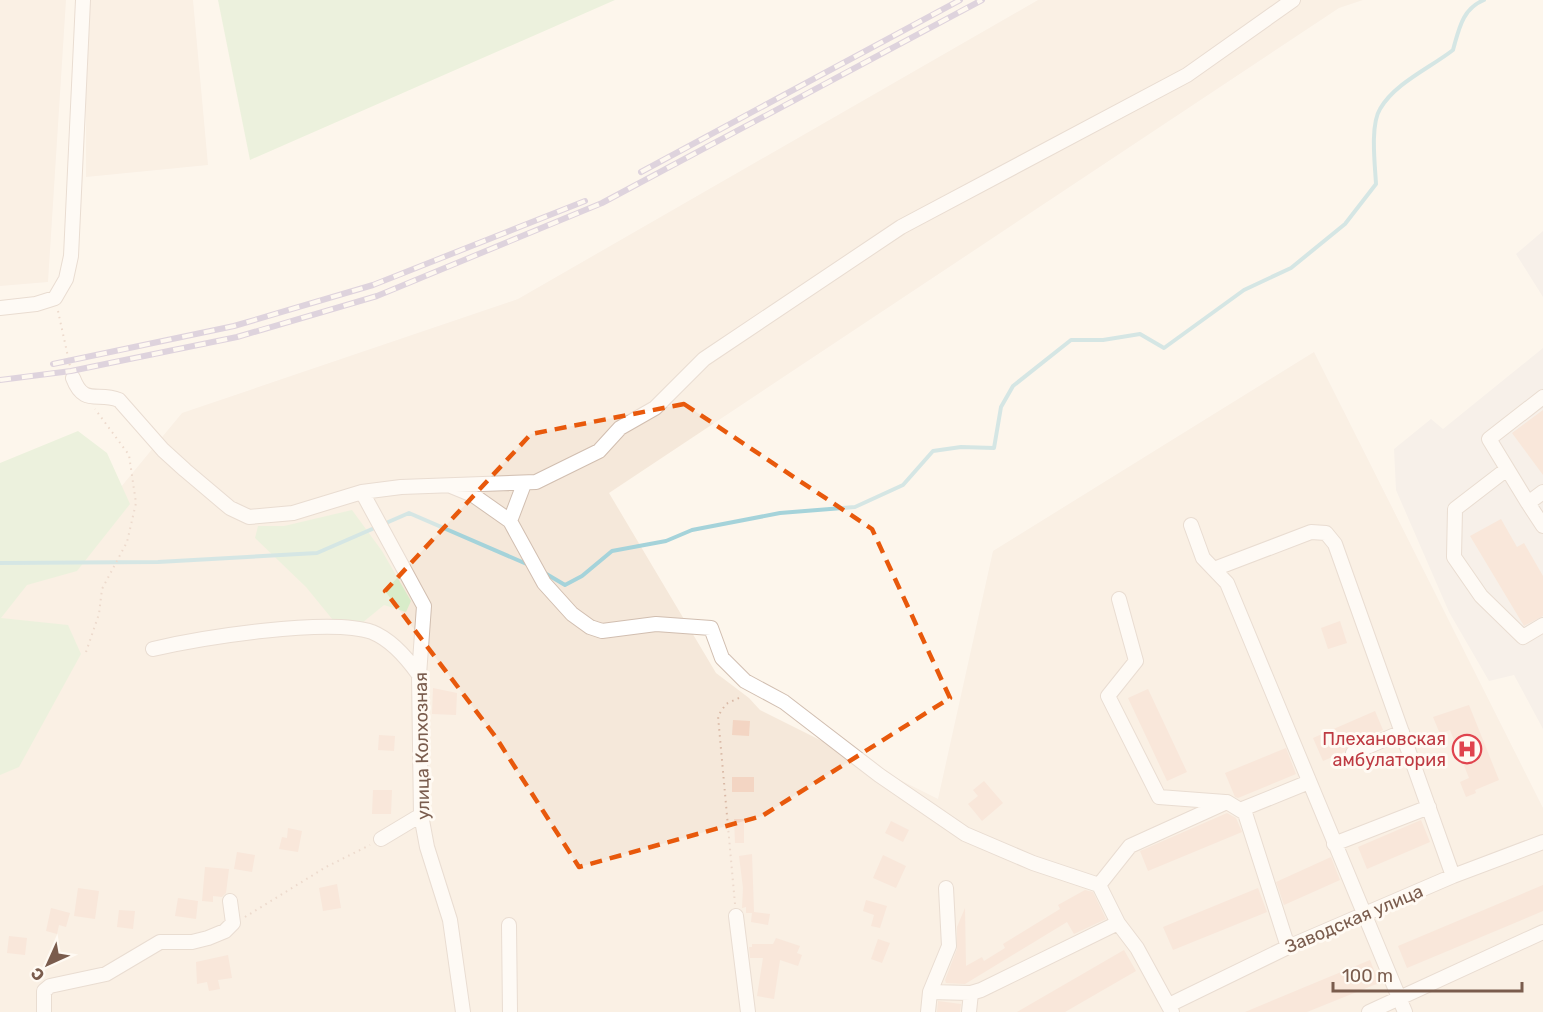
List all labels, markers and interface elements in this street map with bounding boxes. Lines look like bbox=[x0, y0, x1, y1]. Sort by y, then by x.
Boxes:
street label: улица Колхозная bbox=[410, 672, 434, 820]
place label: Плехановская амбулатория bbox=[1322, 728, 1446, 771]
hospital icon: Плехановская амбулатория bbox=[1451, 733, 1483, 765]
street label: Заводская улица bbox=[1282, 880, 1426, 958]
north arrow bbox=[18, 934, 78, 994]
scale bar bbox=[1333, 955, 1522, 993]
text: С bbox=[27, 964, 48, 985]
text: 100 m bbox=[1342, 965, 1393, 987]

